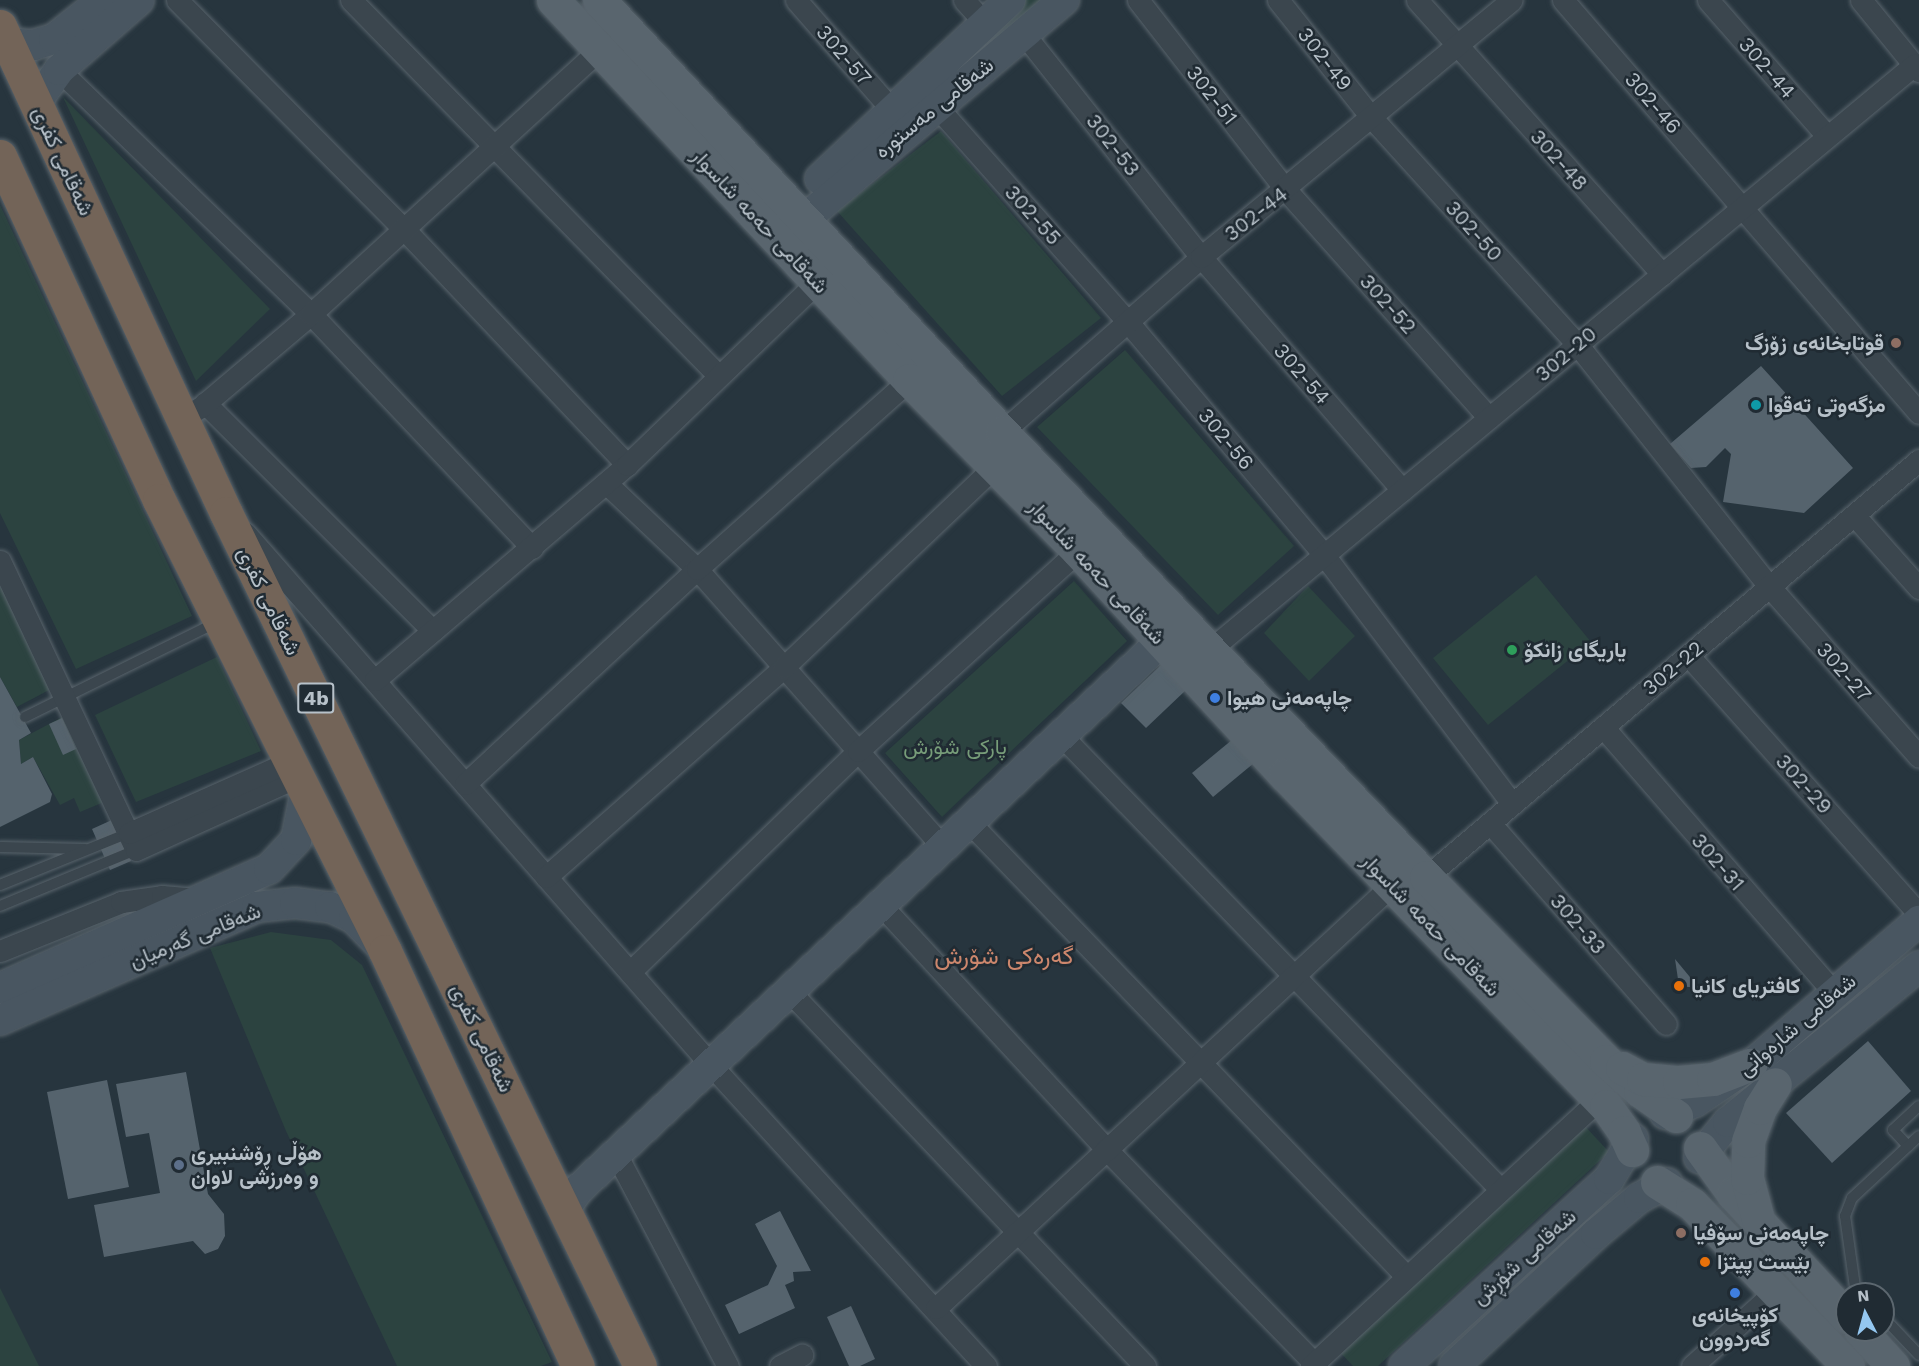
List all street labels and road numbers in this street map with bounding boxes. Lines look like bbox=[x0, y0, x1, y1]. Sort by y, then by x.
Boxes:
street label: 302-57 bbox=[811, 20, 877, 90]
street label: 302-49 bbox=[1292, 22, 1358, 96]
street label: 302-44 bbox=[1733, 32, 1801, 104]
street label: شەقامی مەستورە bbox=[869, 52, 999, 164]
street label: 302-51 bbox=[1181, 60, 1243, 130]
street label: 302-46 bbox=[1619, 67, 1687, 139]
street label: شەقامی کفری bbox=[27, 102, 99, 220]
street label: 302-53 bbox=[1081, 109, 1145, 181]
street label: 302-48 bbox=[1525, 124, 1593, 196]
street label: شەقامی حەمە شاسوار bbox=[686, 143, 834, 299]
street label: 302-55 bbox=[999, 180, 1067, 250]
street label: 302-44 bbox=[1219, 181, 1293, 247]
street label: 302-50 bbox=[1440, 195, 1508, 267]
street label: 302-52 bbox=[1354, 269, 1422, 339]
street label: 302-20 bbox=[1530, 321, 1602, 387]
street label: 302-54 bbox=[1269, 338, 1335, 410]
street label: 302-56 bbox=[1193, 403, 1259, 475]
street label: شەقامی حەمە شاسوار bbox=[1023, 494, 1171, 650]
street label: شەقامی کفری bbox=[232, 543, 306, 659]
street label: 302-22 bbox=[1638, 635, 1708, 701]
street label: 302-27 bbox=[1811, 637, 1877, 707]
road number: 4b bbox=[296, 681, 336, 715]
street label: 302-29 bbox=[1770, 749, 1838, 819]
street label: 302-31 bbox=[1686, 828, 1750, 896]
street label: شەقامی حەمە شاسوار bbox=[1356, 848, 1506, 1002]
street label: 302-33 bbox=[1545, 889, 1611, 959]
street label: شەقامی گەرمیان bbox=[126, 898, 264, 974]
street label: شەقامی شارەوانی bbox=[1733, 968, 1861, 1082]
street label: شەقامی کفری bbox=[445, 980, 519, 1096]
street label: شەقامی شۆڕش bbox=[1467, 1204, 1581, 1310]

